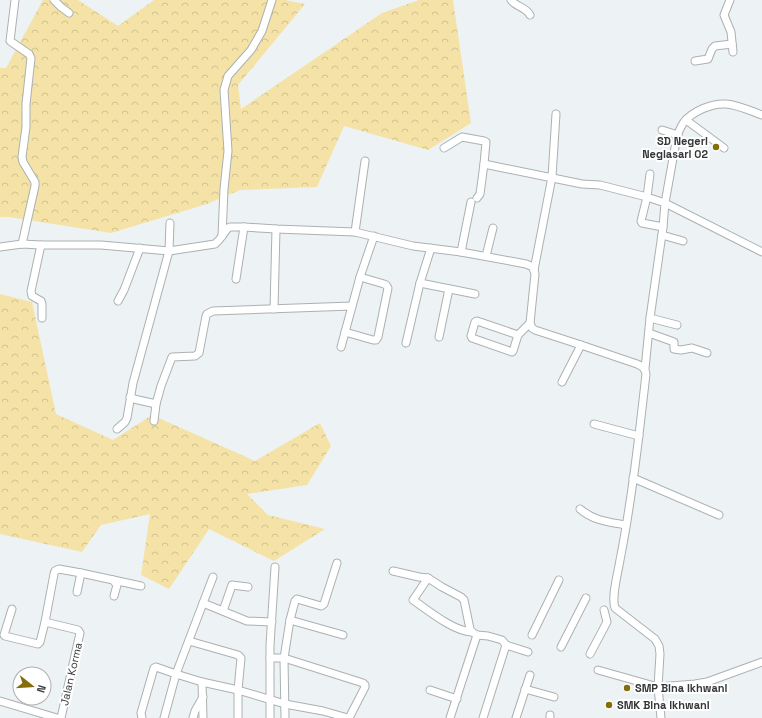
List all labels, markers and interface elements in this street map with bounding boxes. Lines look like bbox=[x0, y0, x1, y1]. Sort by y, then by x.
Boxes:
place label: SD Negeri Neglasari 02 bbox=[642, 134, 708, 161]
marker: SD Negeri Neglasari 02 bbox=[711, 142, 721, 152]
street label: Jalan Korma bbox=[57, 640, 85, 707]
north arrow bbox=[12, 666, 52, 706]
place label: SMP Bina Ikhwani bbox=[635, 681, 728, 695]
text: N bbox=[34, 683, 49, 694]
marker: SMP Bina Ikhwani bbox=[622, 683, 632, 693]
place label: SMK Bina Ikhwani bbox=[617, 698, 710, 712]
marker: SMK Bina Ikhwani bbox=[604, 700, 614, 710]

